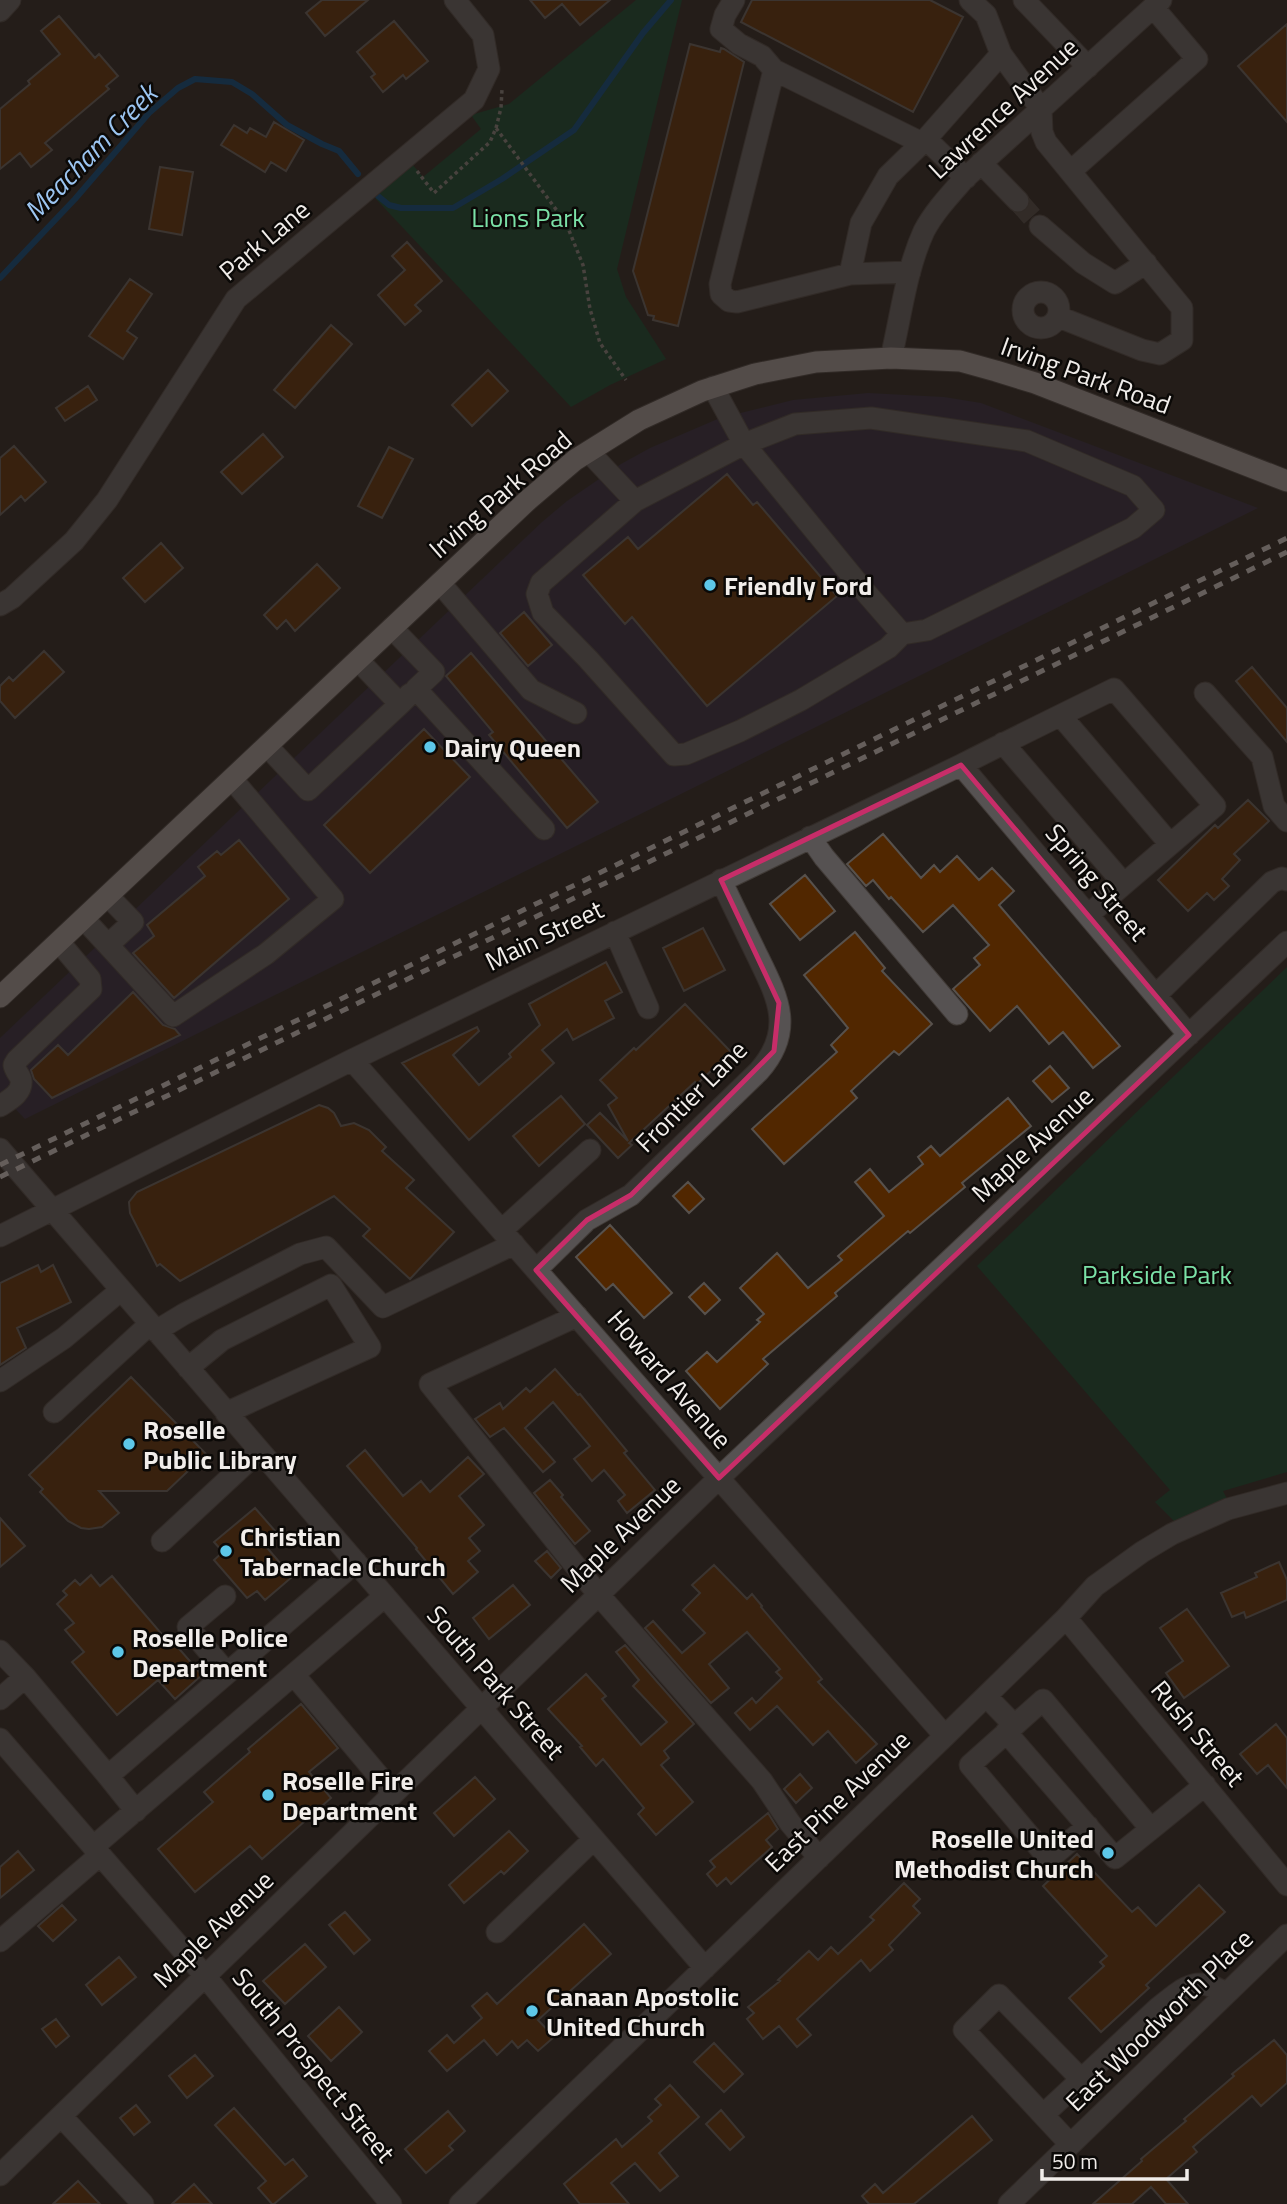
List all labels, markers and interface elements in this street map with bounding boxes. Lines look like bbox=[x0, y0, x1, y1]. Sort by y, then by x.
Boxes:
street label: Lawrence Avenue bbox=[919, 28, 1087, 188]
water label: Meacham Creek bbox=[13, 71, 169, 231]
street label: Park Lane bbox=[210, 190, 318, 290]
park label: Lions Park bbox=[471, 198, 585, 237]
street label: Irving Park Road bbox=[995, 326, 1177, 424]
street label: Irving Park Road bbox=[420, 421, 580, 567]
place label: Friendly Ford bbox=[724, 566, 873, 605]
marker: Friendly Ford bbox=[702, 577, 718, 593]
place label: Dairy Queen bbox=[444, 728, 581, 767]
marker: Dairy Queen bbox=[422, 739, 438, 755]
street label: Spring Street bbox=[1036, 815, 1158, 949]
street label: Main Street bbox=[478, 890, 610, 980]
street label: Frontier Lane bbox=[626, 1031, 756, 1161]
street label: Maple Avenue bbox=[962, 1077, 1102, 1211]
park label: Parkside Park bbox=[1082, 1255, 1232, 1294]
street label: Howard Avenue bbox=[598, 1301, 742, 1457]
place label: Roselle Public Library bbox=[143, 1410, 297, 1479]
marker: Roselle Public Library bbox=[121, 1436, 137, 1452]
street label: Maple Avenue bbox=[551, 1466, 689, 1602]
place label: Christian Tabernacle Church bbox=[240, 1517, 446, 1586]
marker: Christian Tabernacle Church bbox=[218, 1543, 234, 1559]
street label: South Park Street bbox=[418, 1596, 574, 1768]
place label: Roselle Police Department bbox=[132, 1618, 288, 1687]
marker: Roselle Police Department bbox=[110, 1644, 126, 1660]
street label: Rush Street bbox=[1142, 1671, 1254, 1795]
street label: East Pine Avenue bbox=[755, 1721, 919, 1881]
place label: Roselle Fire Department bbox=[282, 1761, 417, 1830]
marker: Roselle Fire Department bbox=[260, 1787, 276, 1803]
place label: Roselle United Methodist Church bbox=[894, 1819, 1094, 1888]
marker: Roselle United Methodist Church bbox=[1100, 1845, 1116, 1861]
street label: Maple Avenue bbox=[144, 1861, 282, 1997]
street label: East Woodworth Place bbox=[1056, 1920, 1262, 2120]
street label: South Prospect Street bbox=[223, 1959, 405, 2171]
place label: Canaan Apostolic United Church bbox=[546, 1977, 739, 2046]
marker: Canaan Apostolic United Church bbox=[524, 2003, 540, 2019]
scale bar bbox=[1042, 2138, 1187, 2182]
text: 50 m bbox=[1052, 2145, 1098, 2177]

